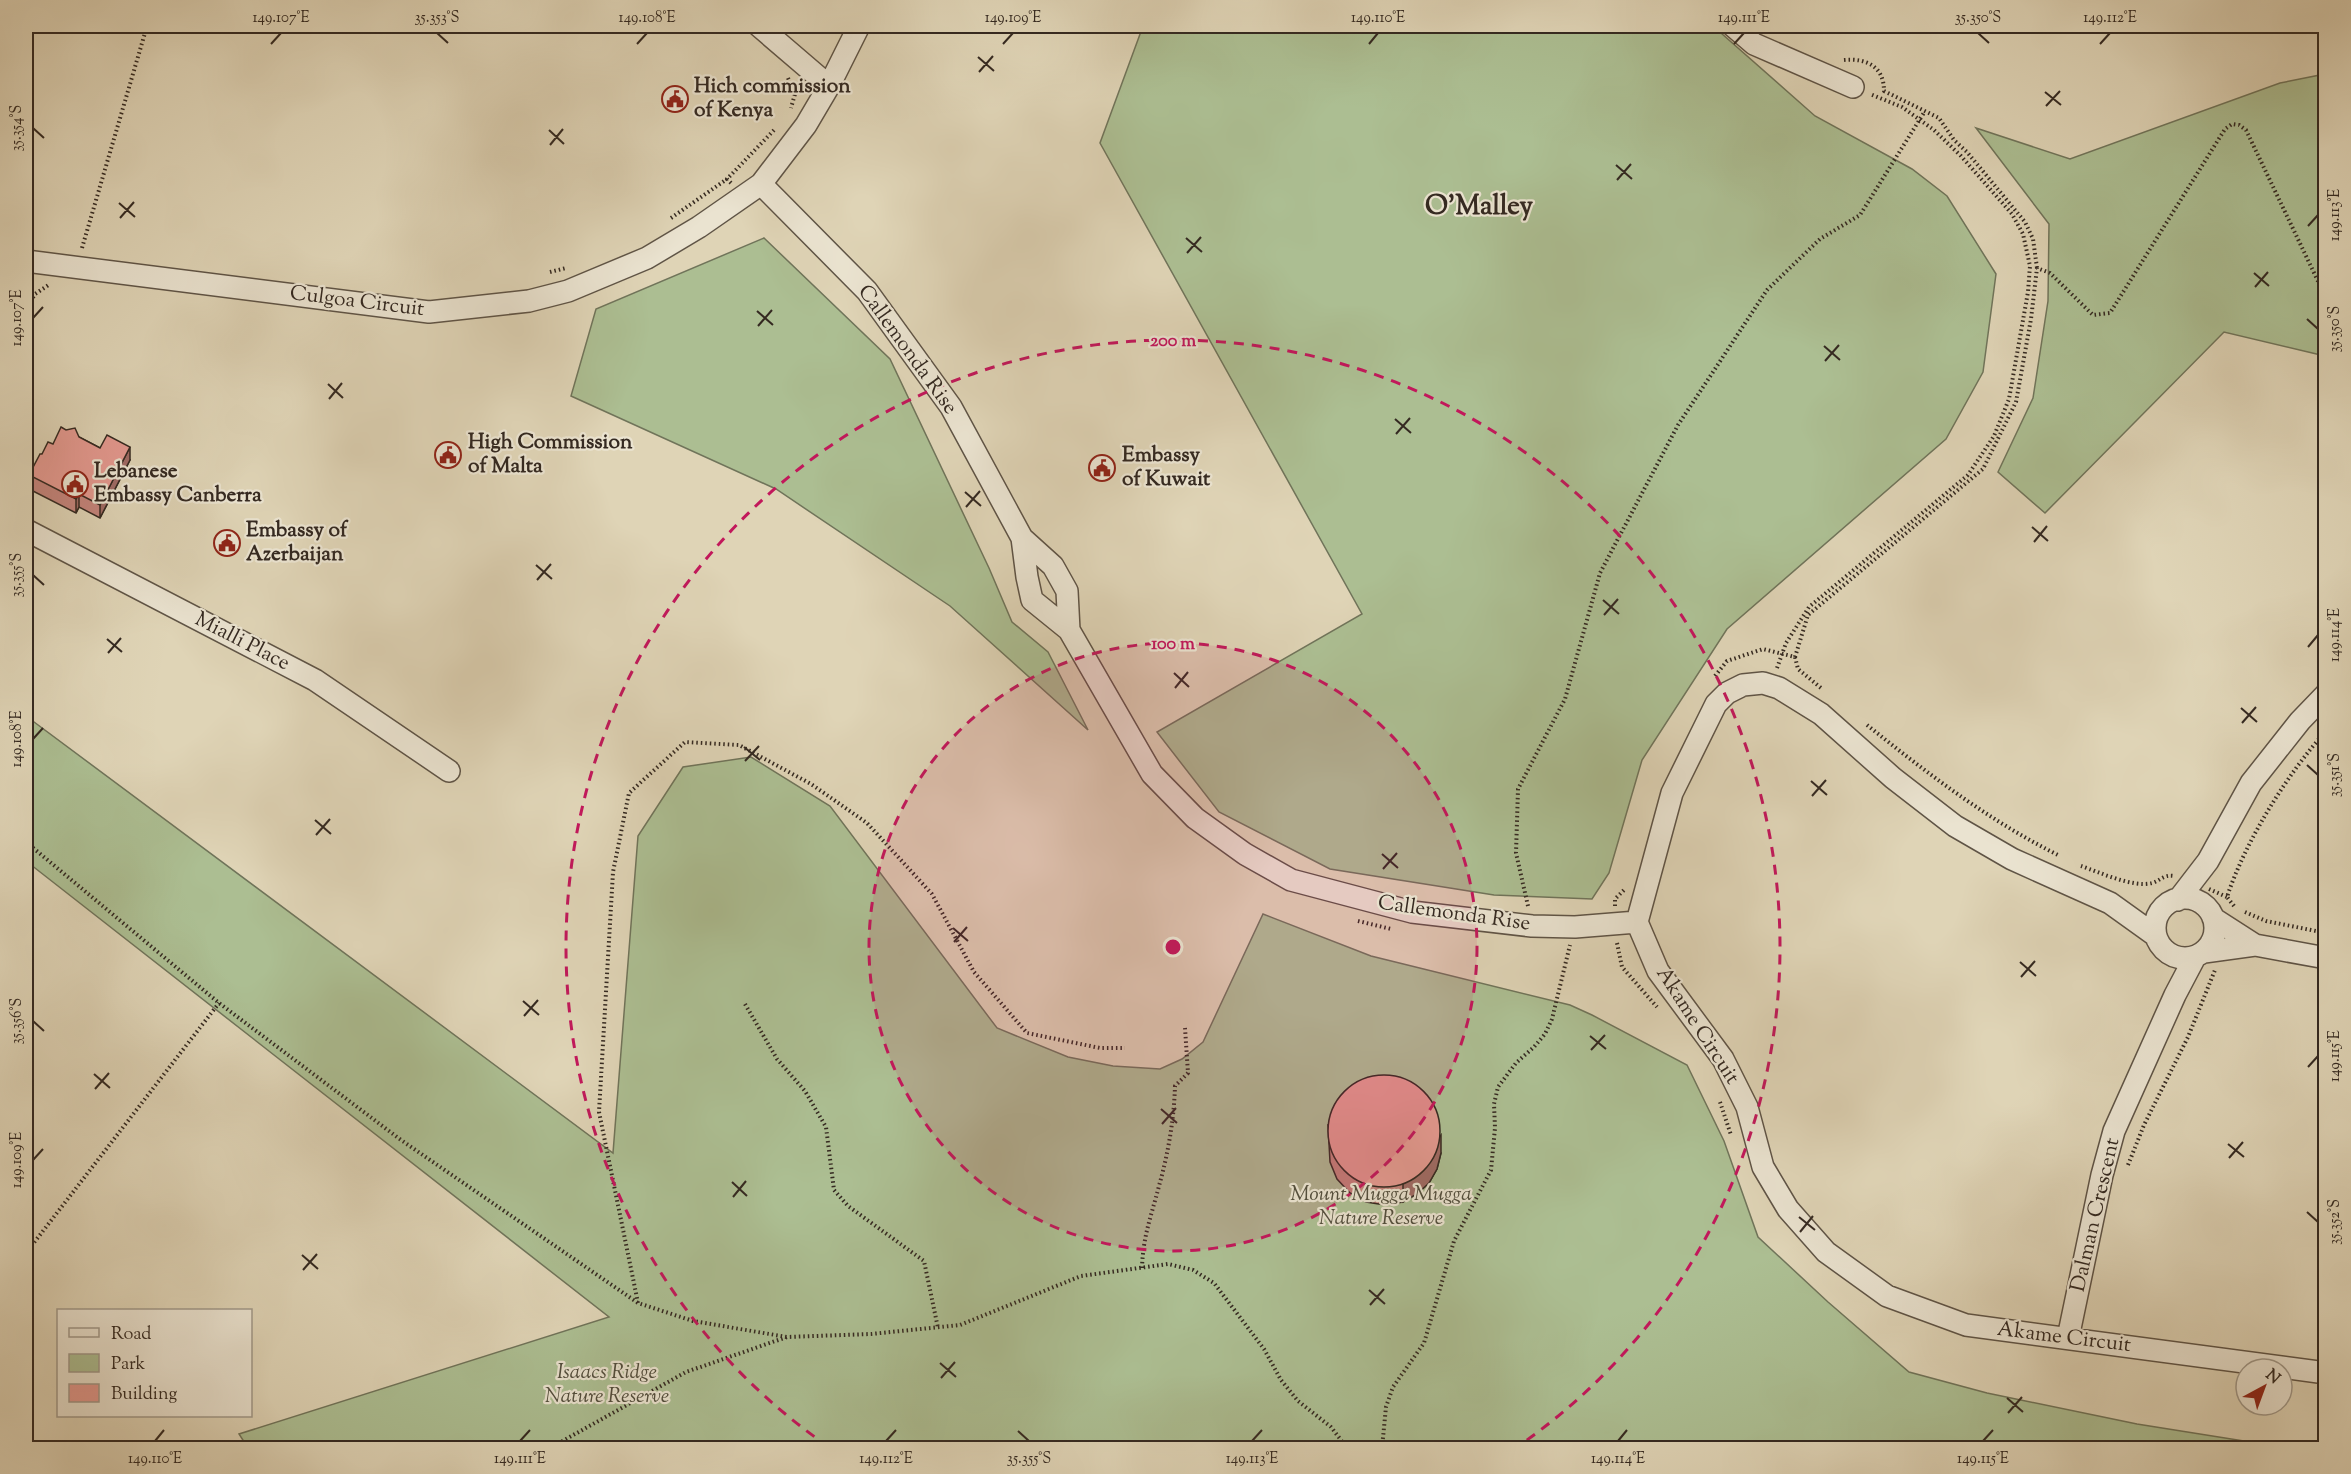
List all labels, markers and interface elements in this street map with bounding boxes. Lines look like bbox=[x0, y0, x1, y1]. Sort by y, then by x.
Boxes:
text: 149.107°E bbox=[253, 8, 309, 29]
text: 35.353°S bbox=[415, 8, 460, 29]
text: 149.108°E bbox=[619, 8, 675, 29]
text: 149.109°E bbox=[985, 8, 1041, 29]
text: 149.110°E bbox=[1351, 8, 1405, 29]
text: 149.111°E bbox=[1718, 8, 1770, 29]
text: 35.350°S bbox=[1955, 8, 2001, 29]
text: 149.112°E bbox=[2083, 8, 2137, 29]
place label: Hich commission of Kenya bbox=[694, 72, 851, 126]
public building icon: Hich commission of Kenya bbox=[660, 84, 690, 114]
text: 35.354°S bbox=[7, 105, 28, 151]
district label: O'Malley bbox=[1425, 188, 1533, 227]
text: 149.113°E bbox=[2325, 189, 2346, 241]
street label: Culgoa Circuit bbox=[288, 279, 426, 325]
street label: Callemonda Rise bbox=[850, 279, 964, 421]
text: 149.107°E bbox=[7, 290, 28, 346]
text: 35.350°S bbox=[2325, 306, 2346, 352]
text: 200 m bbox=[1150, 329, 1196, 355]
place label: High Commission of Malta bbox=[468, 428, 633, 482]
public building icon: High Commission of Malta bbox=[433, 440, 463, 470]
place label: Embassy of Kuwait bbox=[1122, 441, 1211, 495]
public building icon: Embassy of Kuwait bbox=[1087, 453, 1117, 483]
place label: Lebanese Embassy Canberra bbox=[94, 457, 262, 511]
public building icon: Lebanese Embassy Canberra bbox=[60, 469, 90, 499]
place label: Embassy of Azerbaijan bbox=[246, 516, 349, 570]
public building icon: Embassy of Azerbaijan bbox=[212, 528, 242, 558]
text: 35.355°S bbox=[7, 553, 28, 597]
street label: Mialli Place bbox=[189, 605, 295, 679]
text: 149.114°E bbox=[2325, 608, 2346, 662]
text: 100 m bbox=[1151, 632, 1195, 658]
text: 149.108°E bbox=[7, 711, 28, 767]
text: 35.351°S bbox=[2325, 753, 2346, 797]
street label: Callemonda Rise bbox=[1376, 888, 1532, 940]
centre of rings bbox=[1163, 937, 1183, 957]
street label: Akame Circuit bbox=[1648, 961, 1746, 1091]
text: 35.356°S bbox=[7, 998, 28, 1044]
text: 149.115°E bbox=[2325, 1030, 2346, 1082]
text: 149.109°E bbox=[7, 1132, 28, 1188]
street label: Dalman Crescent bbox=[2064, 1135, 2128, 1295]
park label: Mount Mugga Mugga Nature Reserve bbox=[1290, 1180, 1472, 1234]
text: 35.352°S bbox=[2325, 1199, 2346, 1245]
legend bbox=[57, 1309, 252, 1417]
street label: Akame Circuit bbox=[1995, 1315, 2133, 1361]
text: Road bbox=[111, 1322, 151, 1348]
text: Park bbox=[111, 1352, 146, 1378]
north arrow bbox=[2234, 1357, 2294, 1417]
park label: Isaacs Ridge Nature Reserve bbox=[545, 1358, 669, 1412]
text: N bbox=[2260, 1365, 2285, 1391]
text: Building bbox=[111, 1382, 177, 1408]
text: 149.110°E bbox=[128, 1449, 182, 1470]
text: 149.111°E bbox=[494, 1449, 546, 1470]
text: 149.112°E bbox=[859, 1449, 913, 1470]
text: 35.355°S bbox=[1007, 1449, 1051, 1470]
text: 149.113°E bbox=[1226, 1449, 1278, 1470]
text: 149.114°E bbox=[1591, 1449, 1645, 1470]
text: 149.115°E bbox=[1957, 1449, 2009, 1470]

